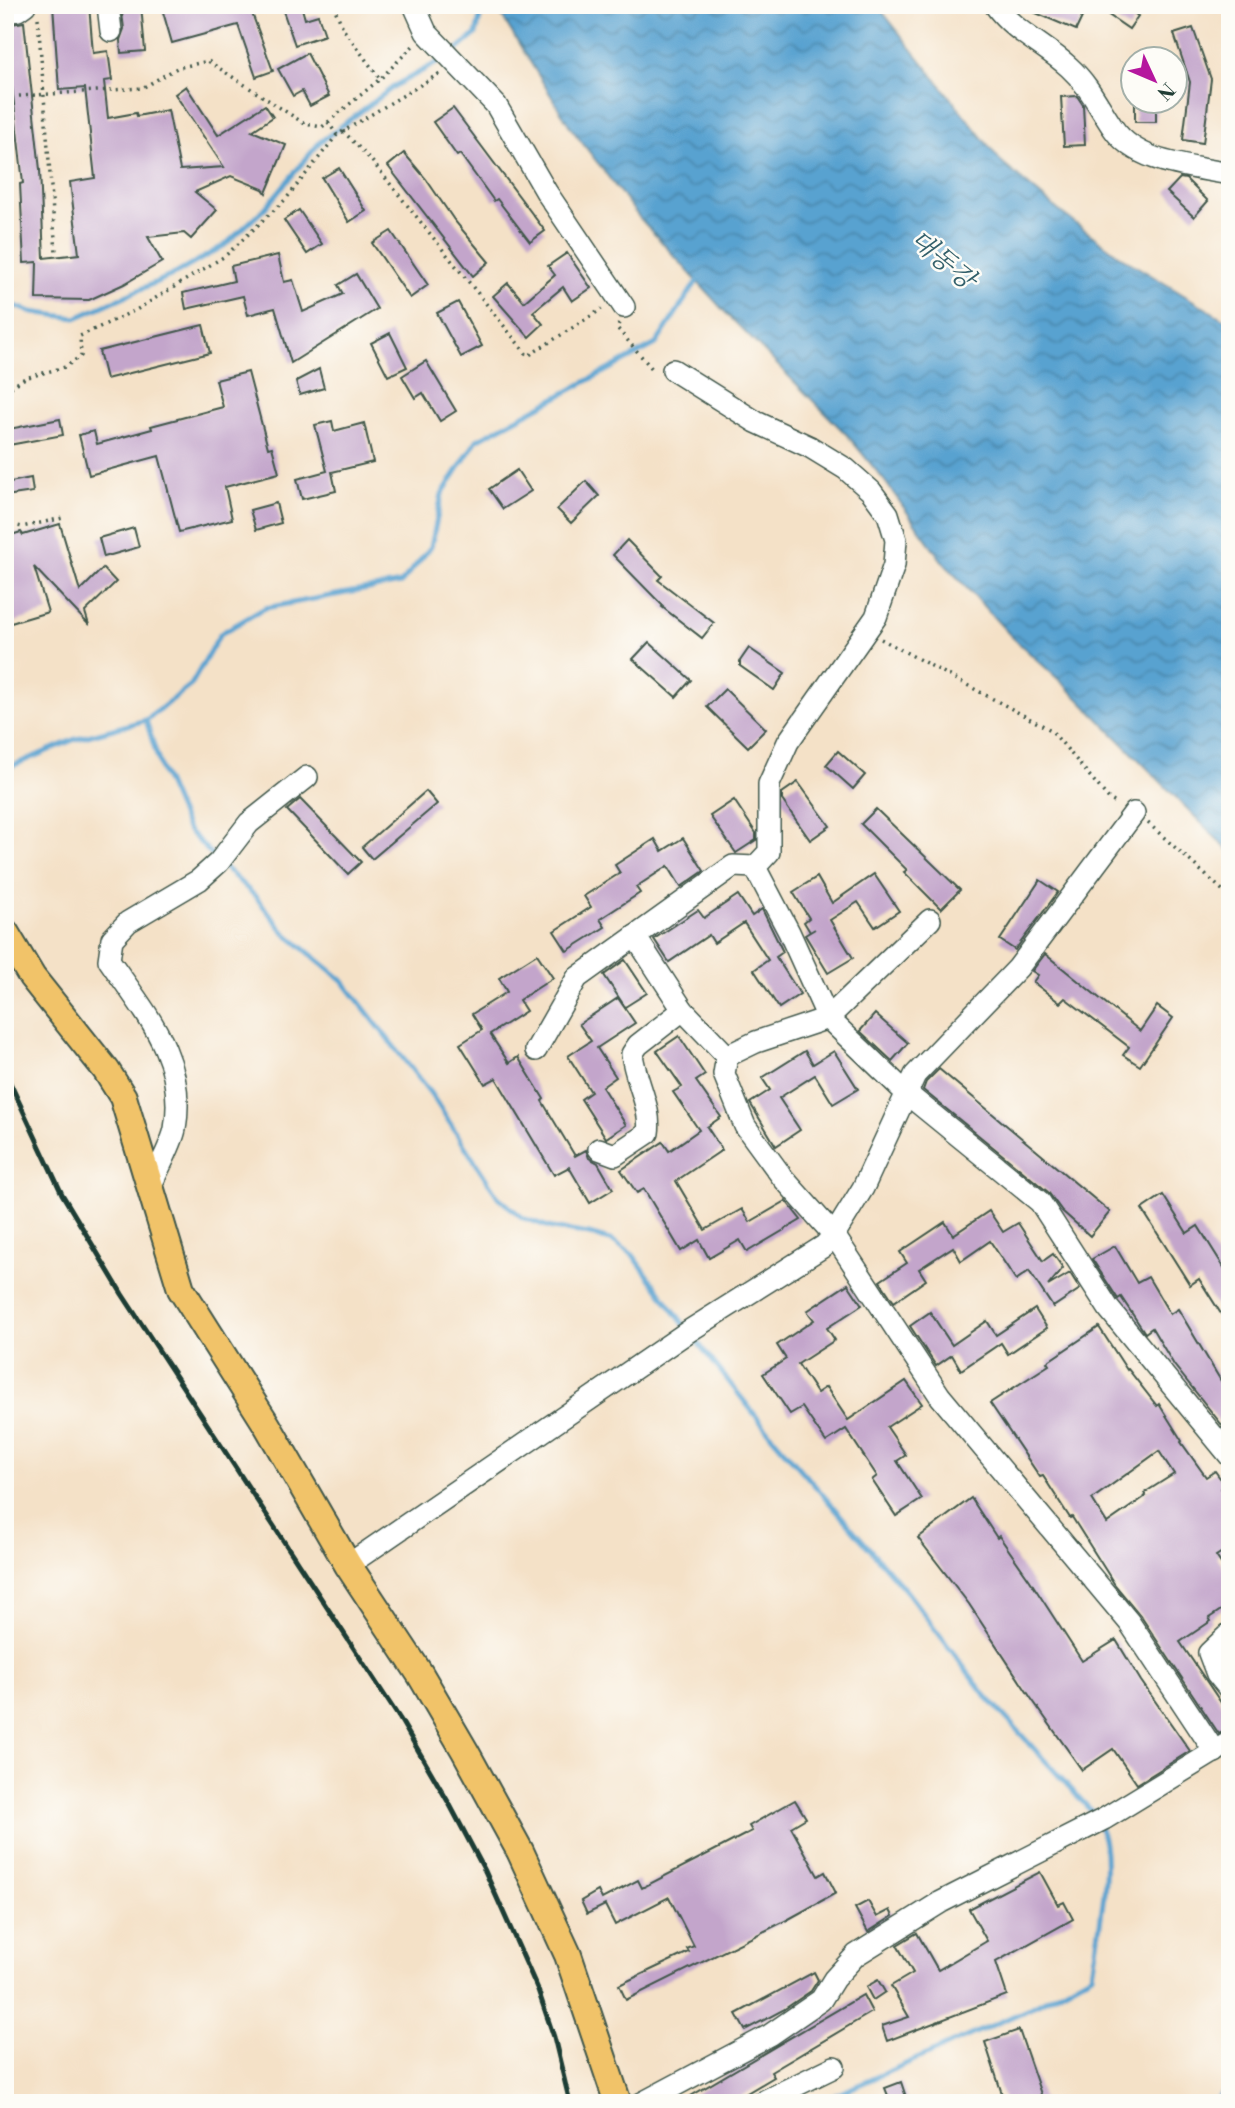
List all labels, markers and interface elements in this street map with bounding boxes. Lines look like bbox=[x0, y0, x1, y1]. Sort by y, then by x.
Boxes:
north arrow bbox=[1120, 46, 1190, 116]
text: N bbox=[1152, 77, 1179, 105]
water label: 대동강 bbox=[903, 223, 984, 299]

